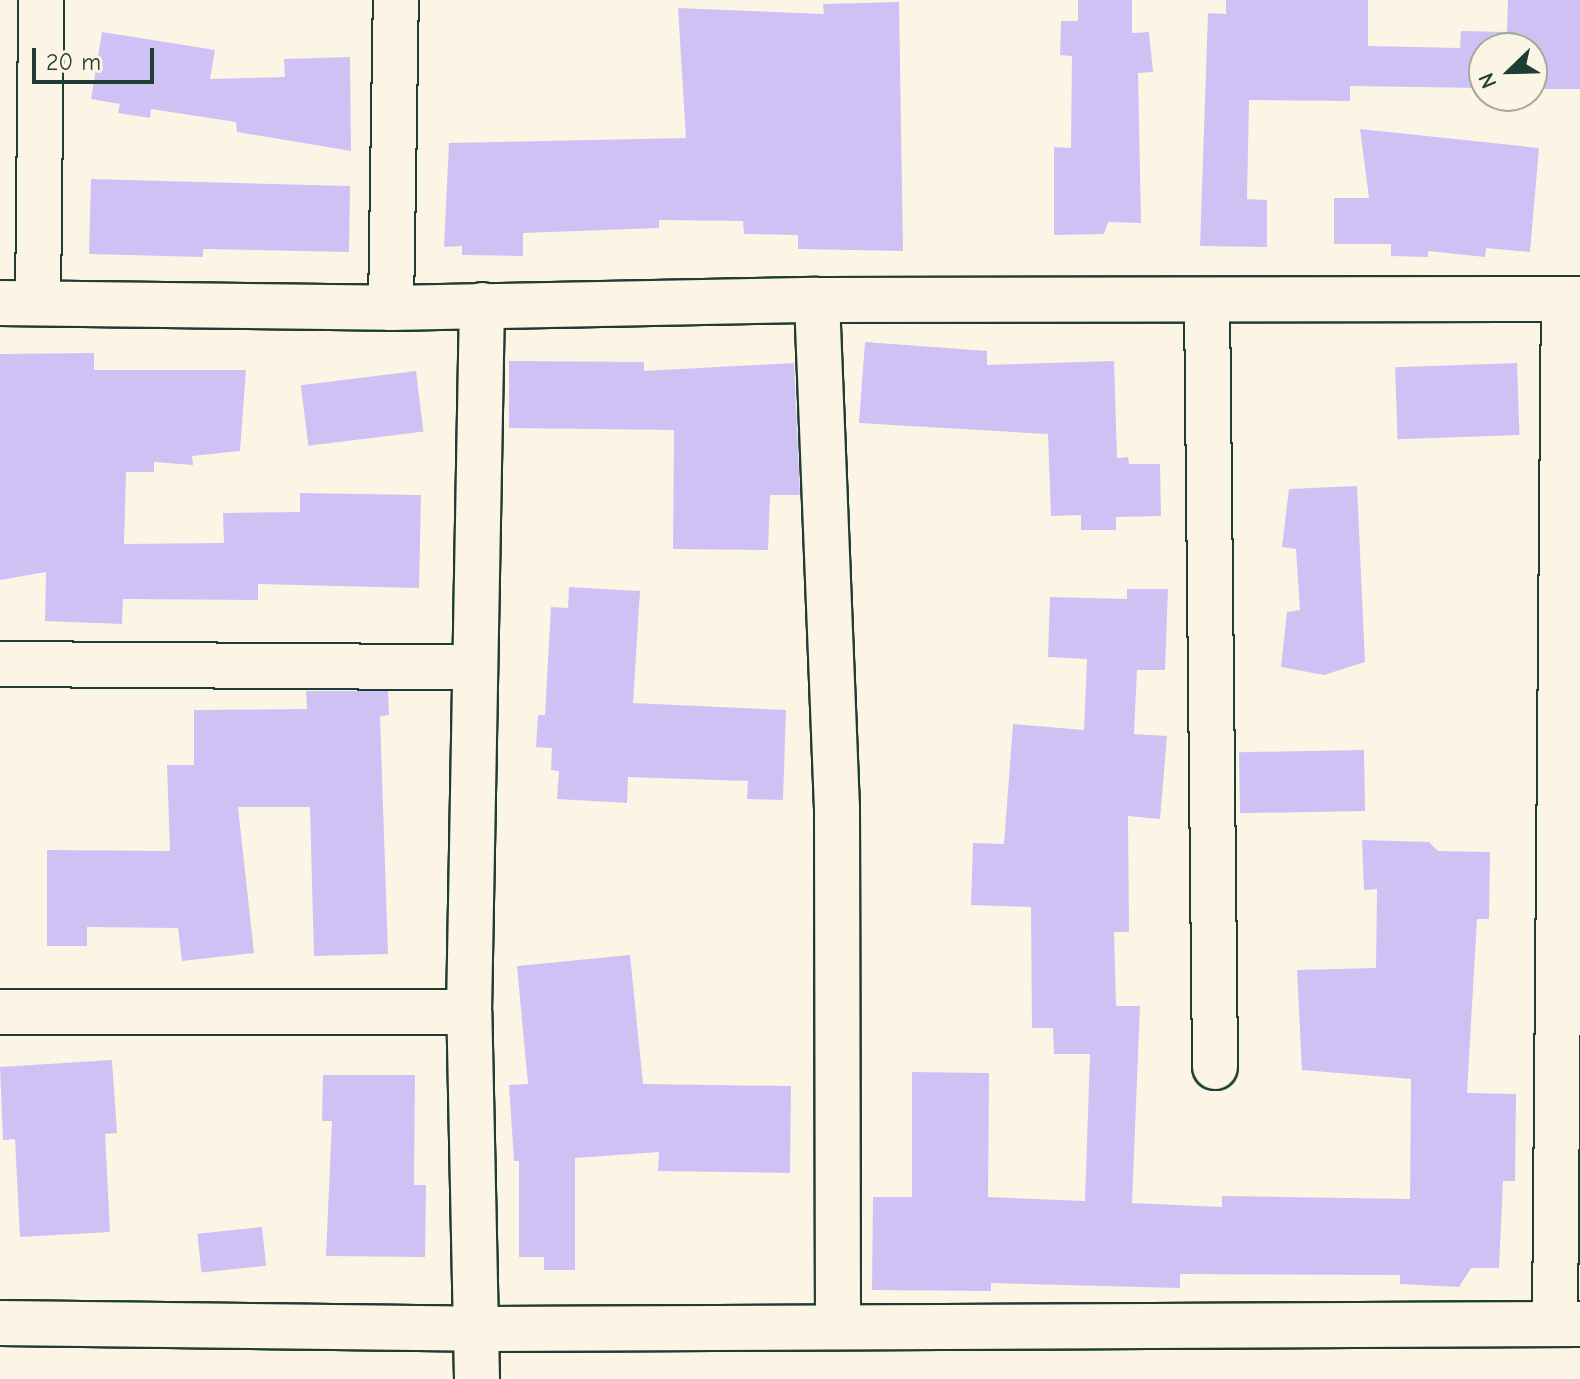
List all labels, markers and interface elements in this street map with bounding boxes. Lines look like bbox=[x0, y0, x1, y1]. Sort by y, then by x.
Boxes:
scale bar bbox=[36, 32, 158, 82]
north arrow bbox=[1468, 32, 1548, 112]
text: 20 m bbox=[46, 48, 101, 76]
text: N bbox=[1473, 69, 1503, 92]

